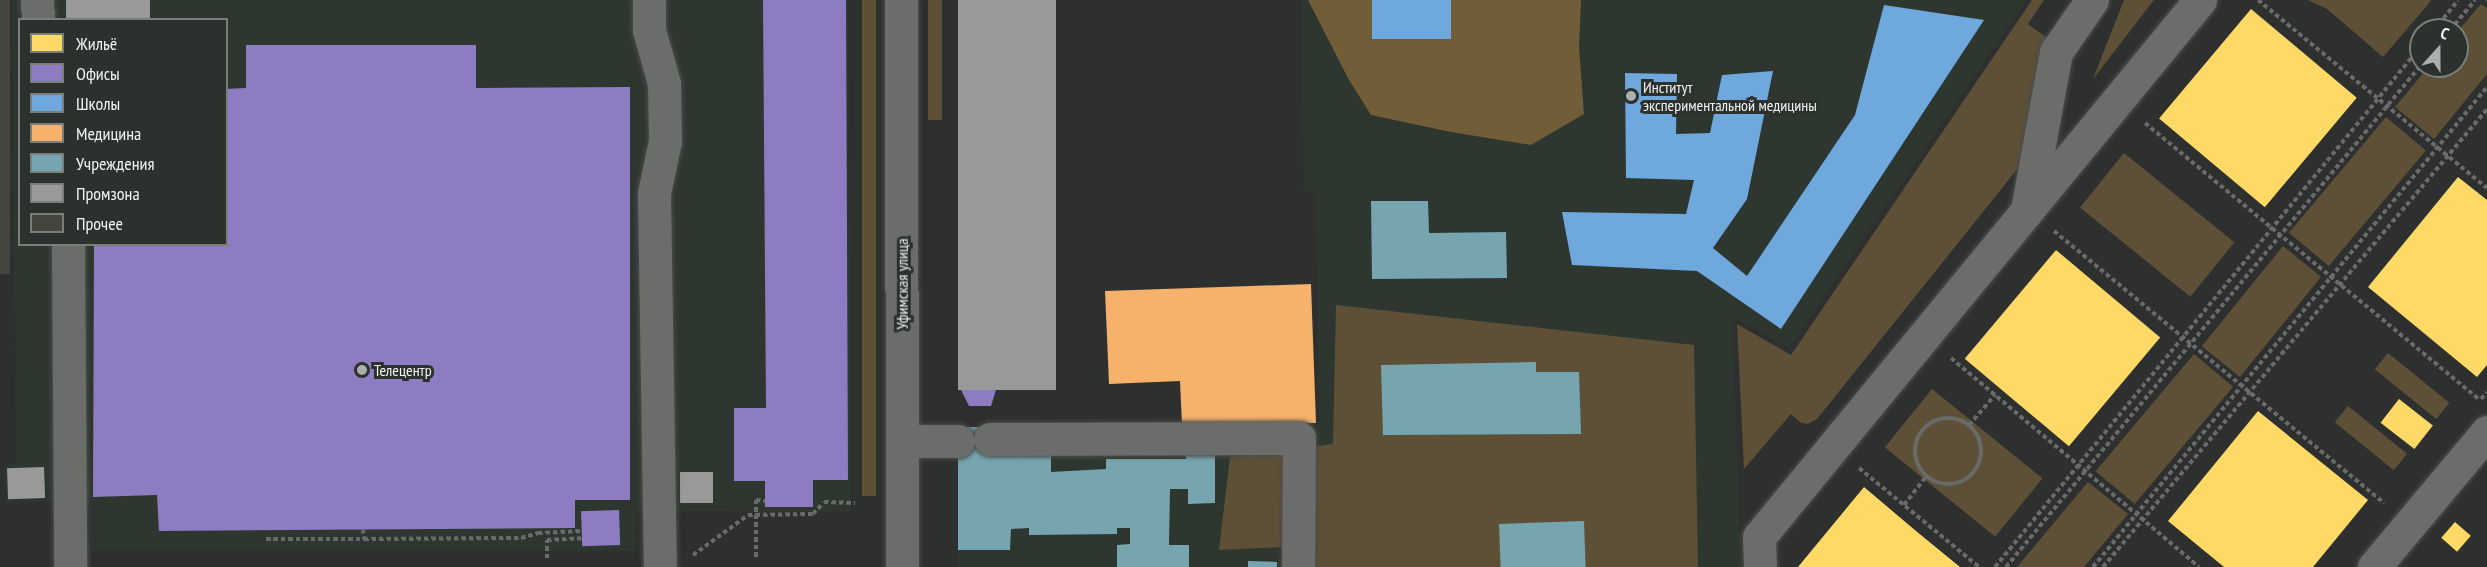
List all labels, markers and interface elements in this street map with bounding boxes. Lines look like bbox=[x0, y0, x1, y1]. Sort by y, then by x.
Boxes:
legend bbox=[18, 18, 228, 246]
north arrow bbox=[2409, 18, 2469, 78]
text: С bbox=[2438, 22, 2452, 44]
text: Жильё bbox=[76, 32, 117, 55]
text: Офисы bbox=[76, 62, 120, 85]
place label: Институт экспериментальной медицины bbox=[1643, 77, 1817, 115]
marker: Институт экспериментальной медицины bbox=[1624, 89, 1638, 103]
text: Школы bbox=[76, 92, 120, 115]
text: Медицина bbox=[76, 122, 141, 145]
text: Учреждения bbox=[76, 152, 154, 175]
text: Промзона bbox=[76, 182, 140, 205]
text: Прочее bbox=[76, 212, 123, 235]
street label: Уфимская улица bbox=[892, 238, 912, 330]
place label: Телецентр bbox=[374, 360, 432, 380]
marker: Телецентр bbox=[355, 363, 369, 377]

